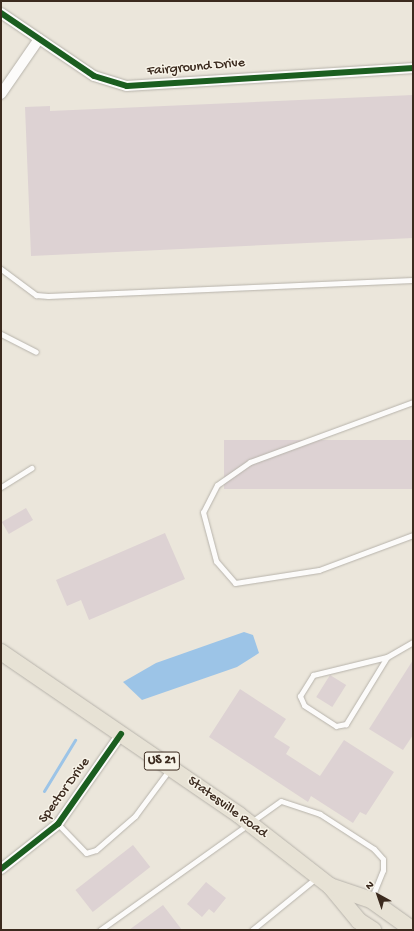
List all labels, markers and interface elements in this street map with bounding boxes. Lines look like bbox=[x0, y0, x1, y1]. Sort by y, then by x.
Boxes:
street label: Fairground Drive bbox=[146, 55, 246, 81]
road number: US 21 bbox=[143, 750, 181, 772]
street label: Spector Drive bbox=[36, 755, 94, 827]
street label: Statesville Road bbox=[184, 773, 270, 843]
north arrow bbox=[358, 875, 398, 915]
text: N bbox=[364, 879, 377, 893]

